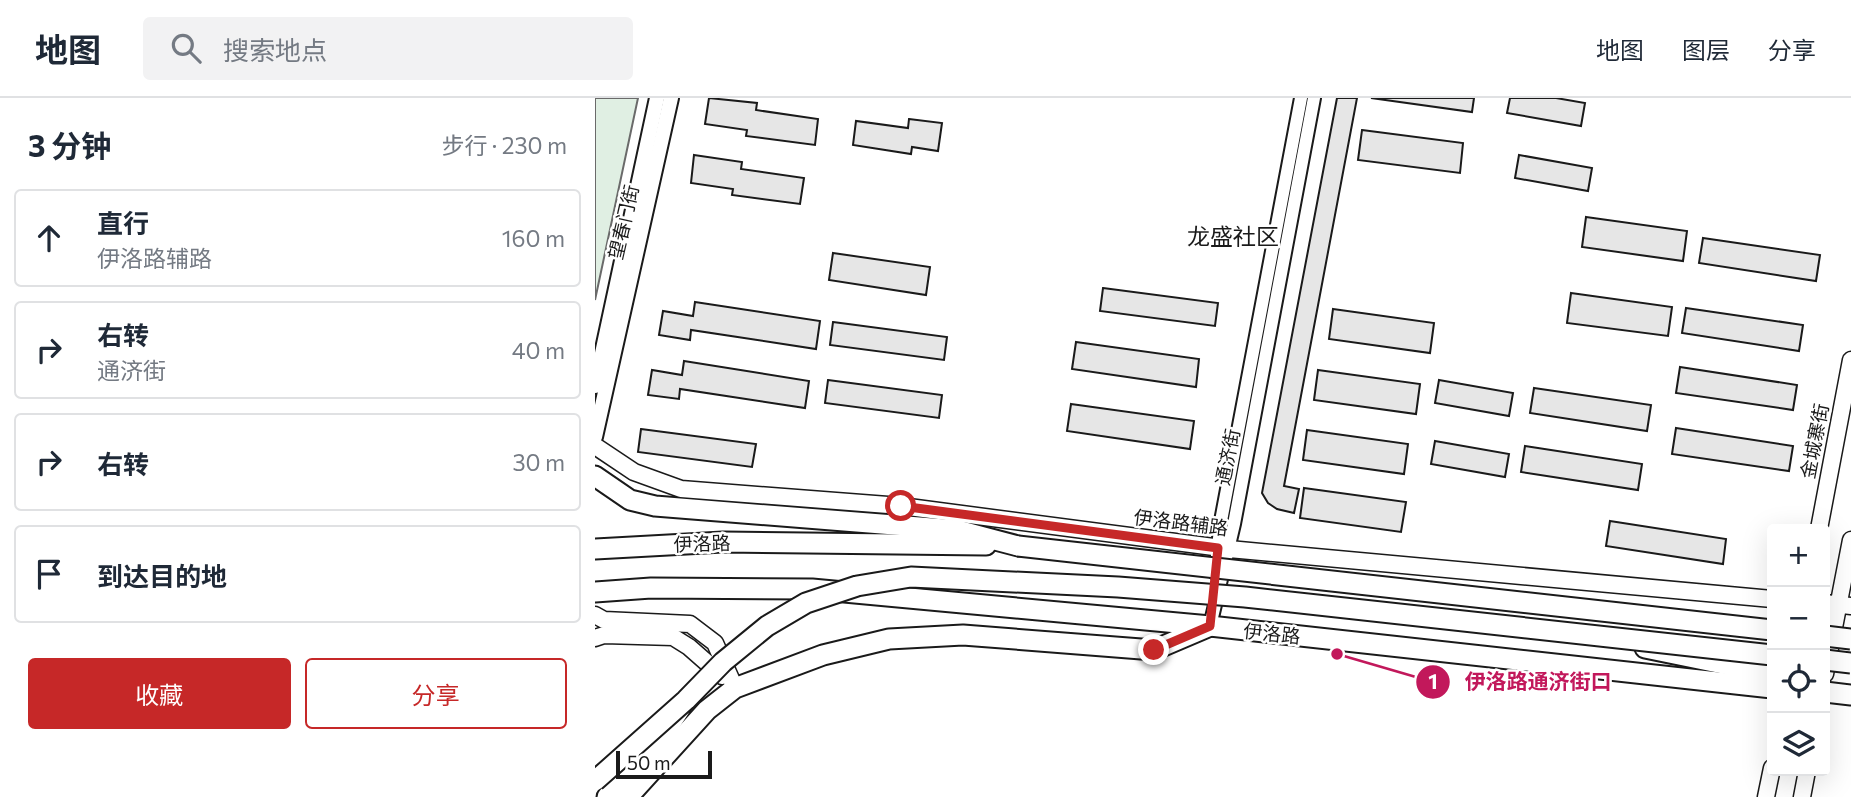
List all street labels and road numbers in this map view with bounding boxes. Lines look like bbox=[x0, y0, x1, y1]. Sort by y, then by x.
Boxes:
street label: 望春门街 bbox=[603, 182, 643, 262]
street label: 金城寨街 bbox=[1795, 401, 1833, 481]
street label: 通济街 bbox=[1210, 427, 1244, 487]
street label: 伊洛路辅路 bbox=[1132, 505, 1230, 539]
street label: 伊洛路 bbox=[673, 531, 731, 555]
street label: 伊洛路 bbox=[1242, 619, 1302, 647]

